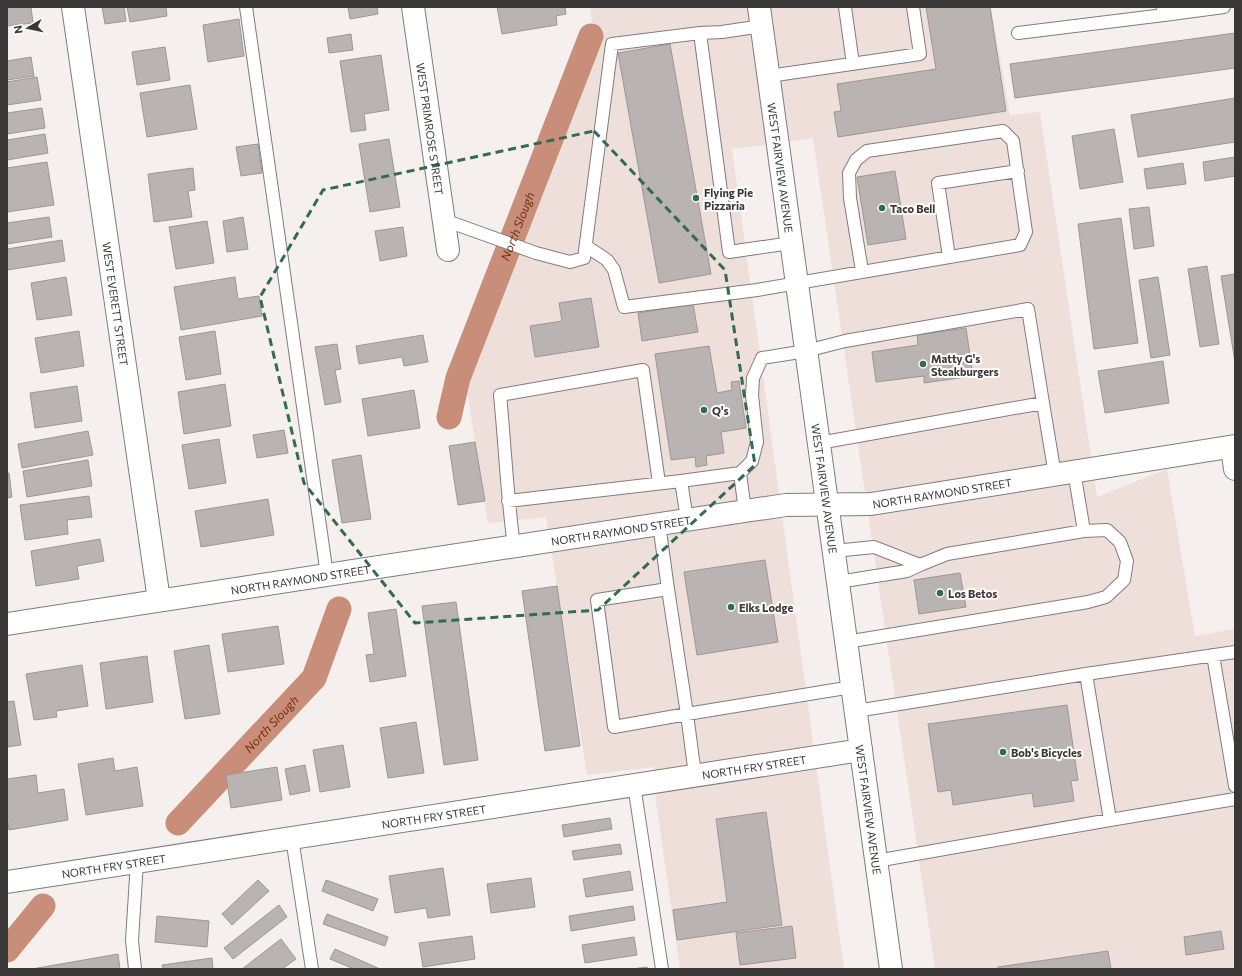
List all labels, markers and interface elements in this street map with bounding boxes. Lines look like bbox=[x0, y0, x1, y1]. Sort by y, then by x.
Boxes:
north arrow bbox=[8, 8, 48, 48]
text: N bbox=[11, 25, 25, 35]
street label: WEST PRIMROSE STREET bbox=[415, 62, 446, 196]
street label: WEST FAIRVIEW AVENUE bbox=[766, 102, 796, 233]
place label: Flying Pie Pizzaria bbox=[704, 186, 753, 212]
water label: North Slough bbox=[497, 190, 537, 262]
marker: Flying Pie Pizzaria bbox=[691, 193, 701, 203]
place label: Taco Bell bbox=[890, 202, 935, 215]
marker: Taco Bell bbox=[877, 203, 887, 213]
street label: WEST EVERETT STREET bbox=[101, 241, 131, 367]
place label: Matty G's Steakburgers bbox=[931, 352, 999, 378]
marker: Matty G's Steakburgers bbox=[918, 359, 928, 369]
place label: Q's bbox=[712, 404, 729, 417]
marker: Q's bbox=[699, 405, 709, 415]
street label: WEST FAIRVIEW AVENUE bbox=[810, 423, 840, 554]
street label: NORTH RAYMOND STREET bbox=[871, 475, 1013, 510]
street label: NORTH RAYMOND STREET bbox=[550, 513, 692, 547]
street label: NORTH RAYMOND STREET bbox=[230, 562, 371, 596]
place label: Los Betos bbox=[948, 587, 997, 600]
marker: Los Betos bbox=[935, 588, 945, 598]
place label: Elks Lodge bbox=[739, 601, 793, 614]
marker: Elks Lodge bbox=[726, 602, 736, 612]
water label: North Slough bbox=[241, 692, 301, 755]
street label: WEST FAIRVIEW AVENUE bbox=[854, 744, 884, 875]
place label: Bob's Bicycles bbox=[1011, 746, 1082, 759]
marker: Bob's Bicycles bbox=[998, 747, 1008, 757]
street label: NORTH FRY STREET bbox=[701, 752, 807, 781]
street label: NORTH FRY STREET bbox=[381, 802, 487, 830]
street label: NORTH FRY STREET bbox=[61, 851, 167, 880]

